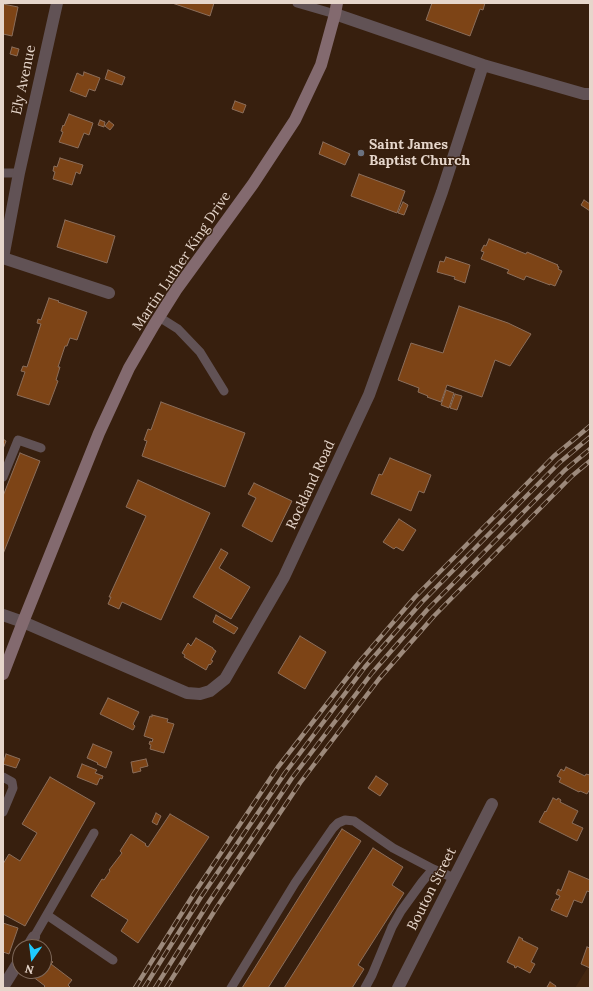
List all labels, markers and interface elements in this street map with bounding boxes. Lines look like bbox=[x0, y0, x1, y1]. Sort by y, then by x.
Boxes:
street label: Ely Avenue bbox=[8, 44, 40, 116]
place label: Saint James Baptist Church bbox=[369, 137, 470, 170]
marker: Saint James Baptist Church bbox=[356, 148, 366, 158]
street label: Martin Luther King Drive bbox=[129, 188, 235, 334]
street label: Rockland Road bbox=[283, 438, 339, 532]
street label: Bouton Street bbox=[404, 845, 460, 933]
north arrow bbox=[12, 939, 52, 979]
text: N bbox=[24, 962, 35, 977]

